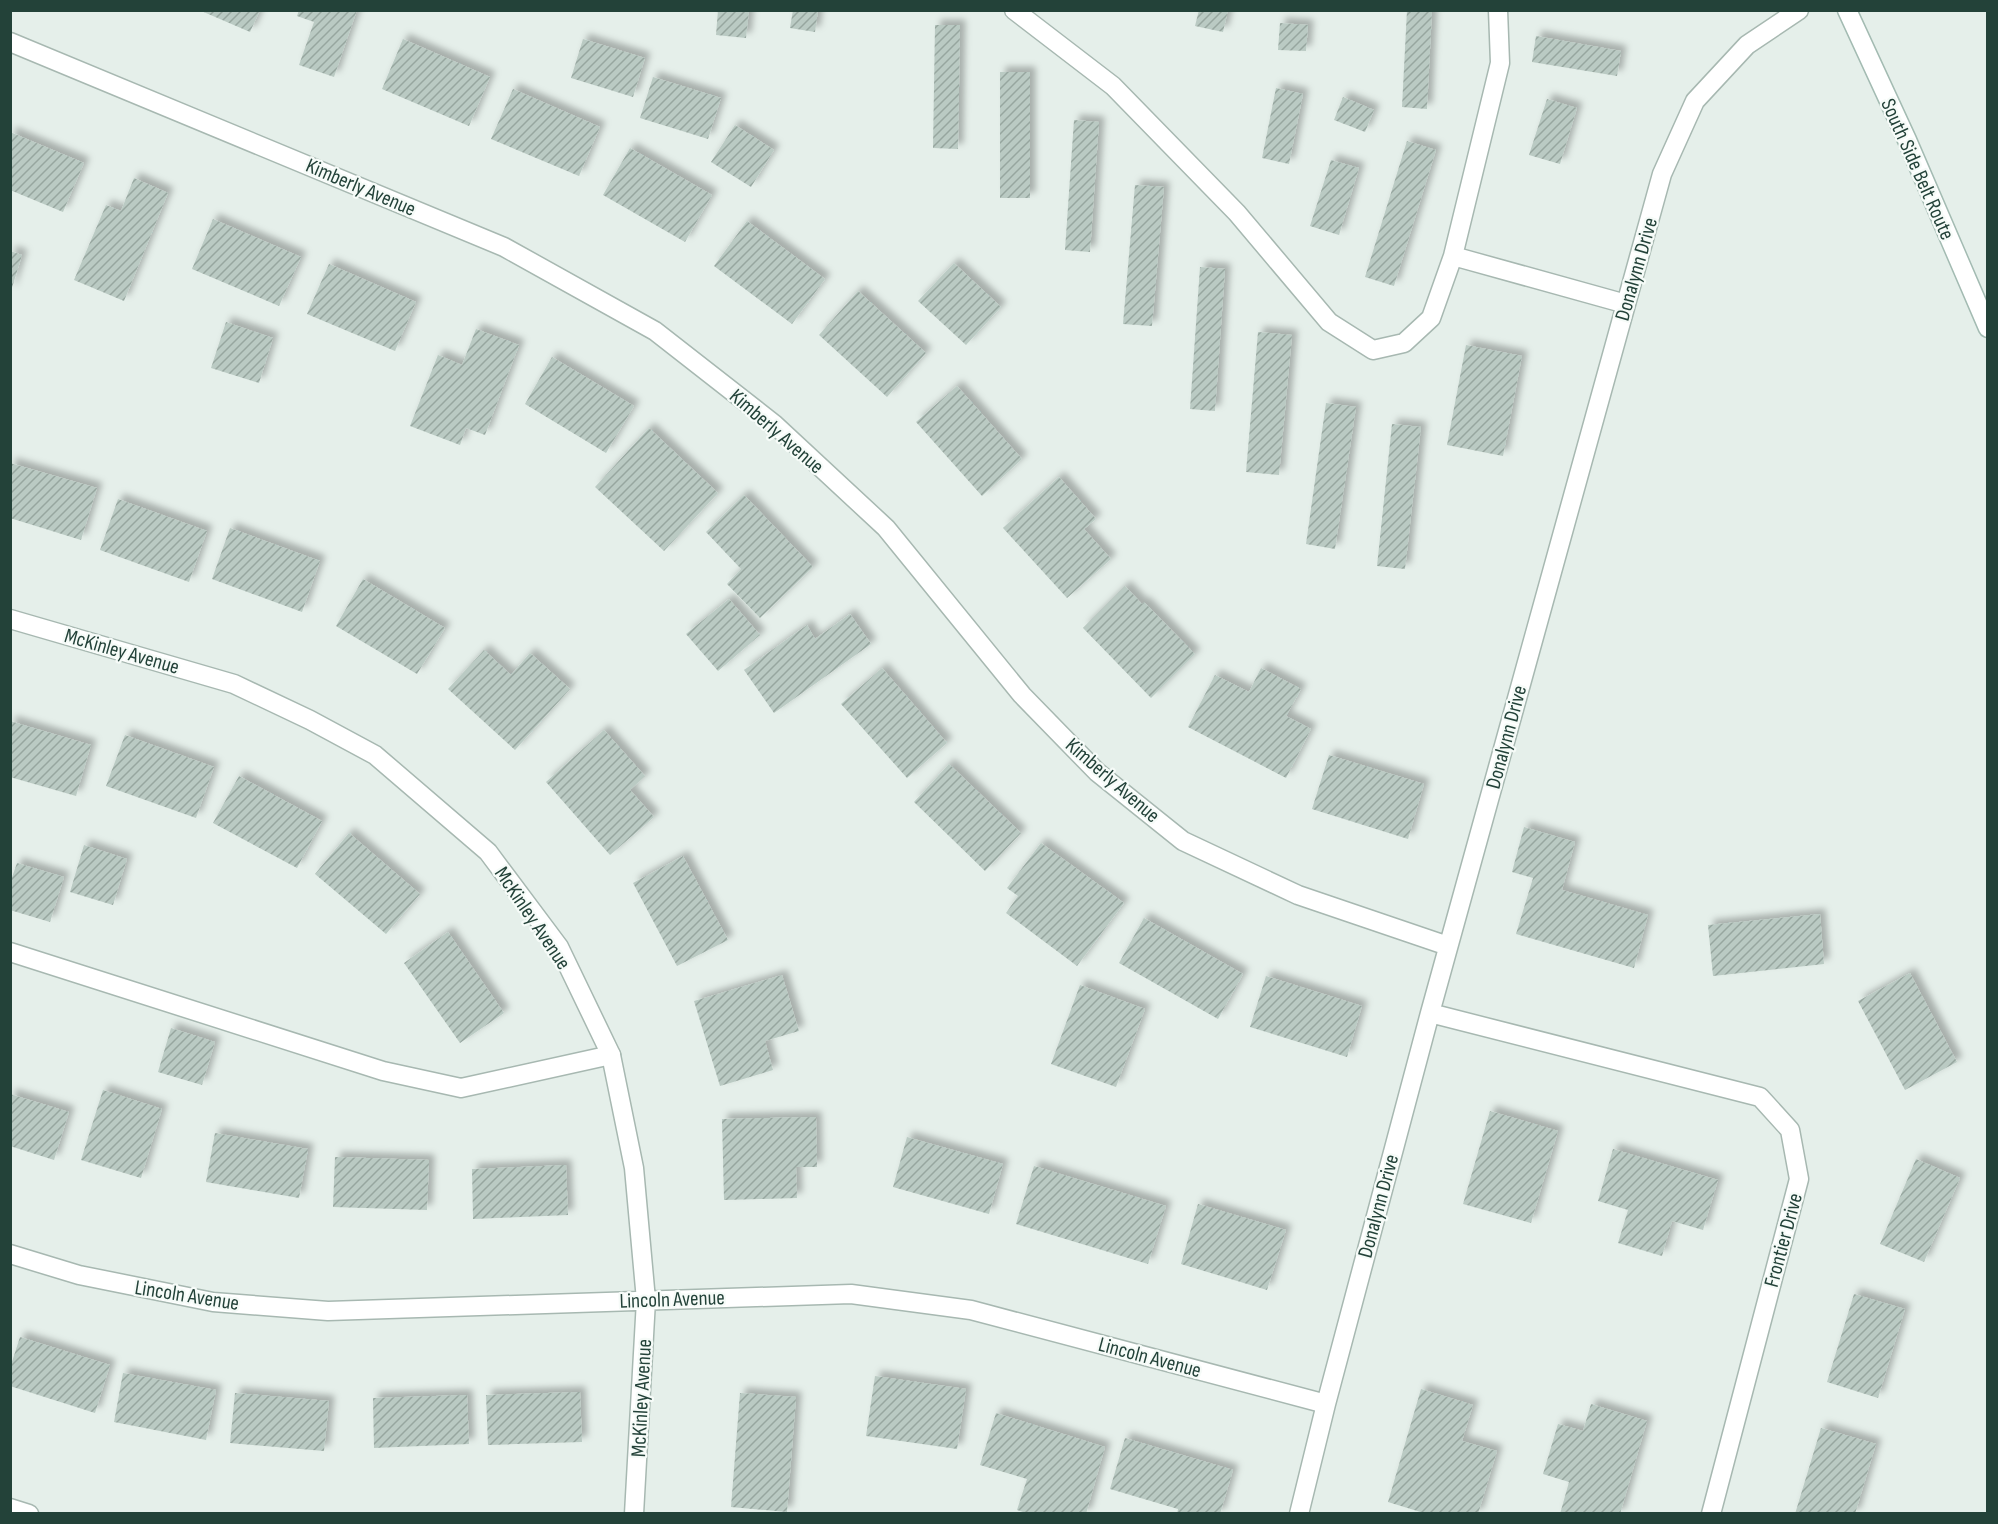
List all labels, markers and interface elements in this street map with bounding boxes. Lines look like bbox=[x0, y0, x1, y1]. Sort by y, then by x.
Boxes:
street label: South Side Belt Route bbox=[1875, 95, 1960, 244]
street label: Kimberly Avenue bbox=[302, 153, 419, 222]
street label: Donalynn Drive bbox=[1610, 215, 1663, 324]
street label: Kimberly Avenue bbox=[724, 384, 829, 479]
street label: McKinley Avenue bbox=[62, 623, 182, 680]
street label: Donalynn Drive bbox=[1481, 683, 1532, 792]
street label: Kimberly Avenue bbox=[1060, 733, 1165, 828]
street label: McKinley Avenue bbox=[489, 862, 576, 974]
street label: Donalynn Drive bbox=[1353, 1152, 1404, 1261]
street label: Frontier Drive bbox=[1759, 1190, 1808, 1290]
street label: Lincoln Avenue bbox=[133, 1275, 241, 1316]
street label: Lincoln Avenue bbox=[619, 1285, 725, 1314]
street label: Lincoln Avenue bbox=[1096, 1332, 1204, 1383]
street label: McKinley Avenue bbox=[626, 1338, 657, 1458]

